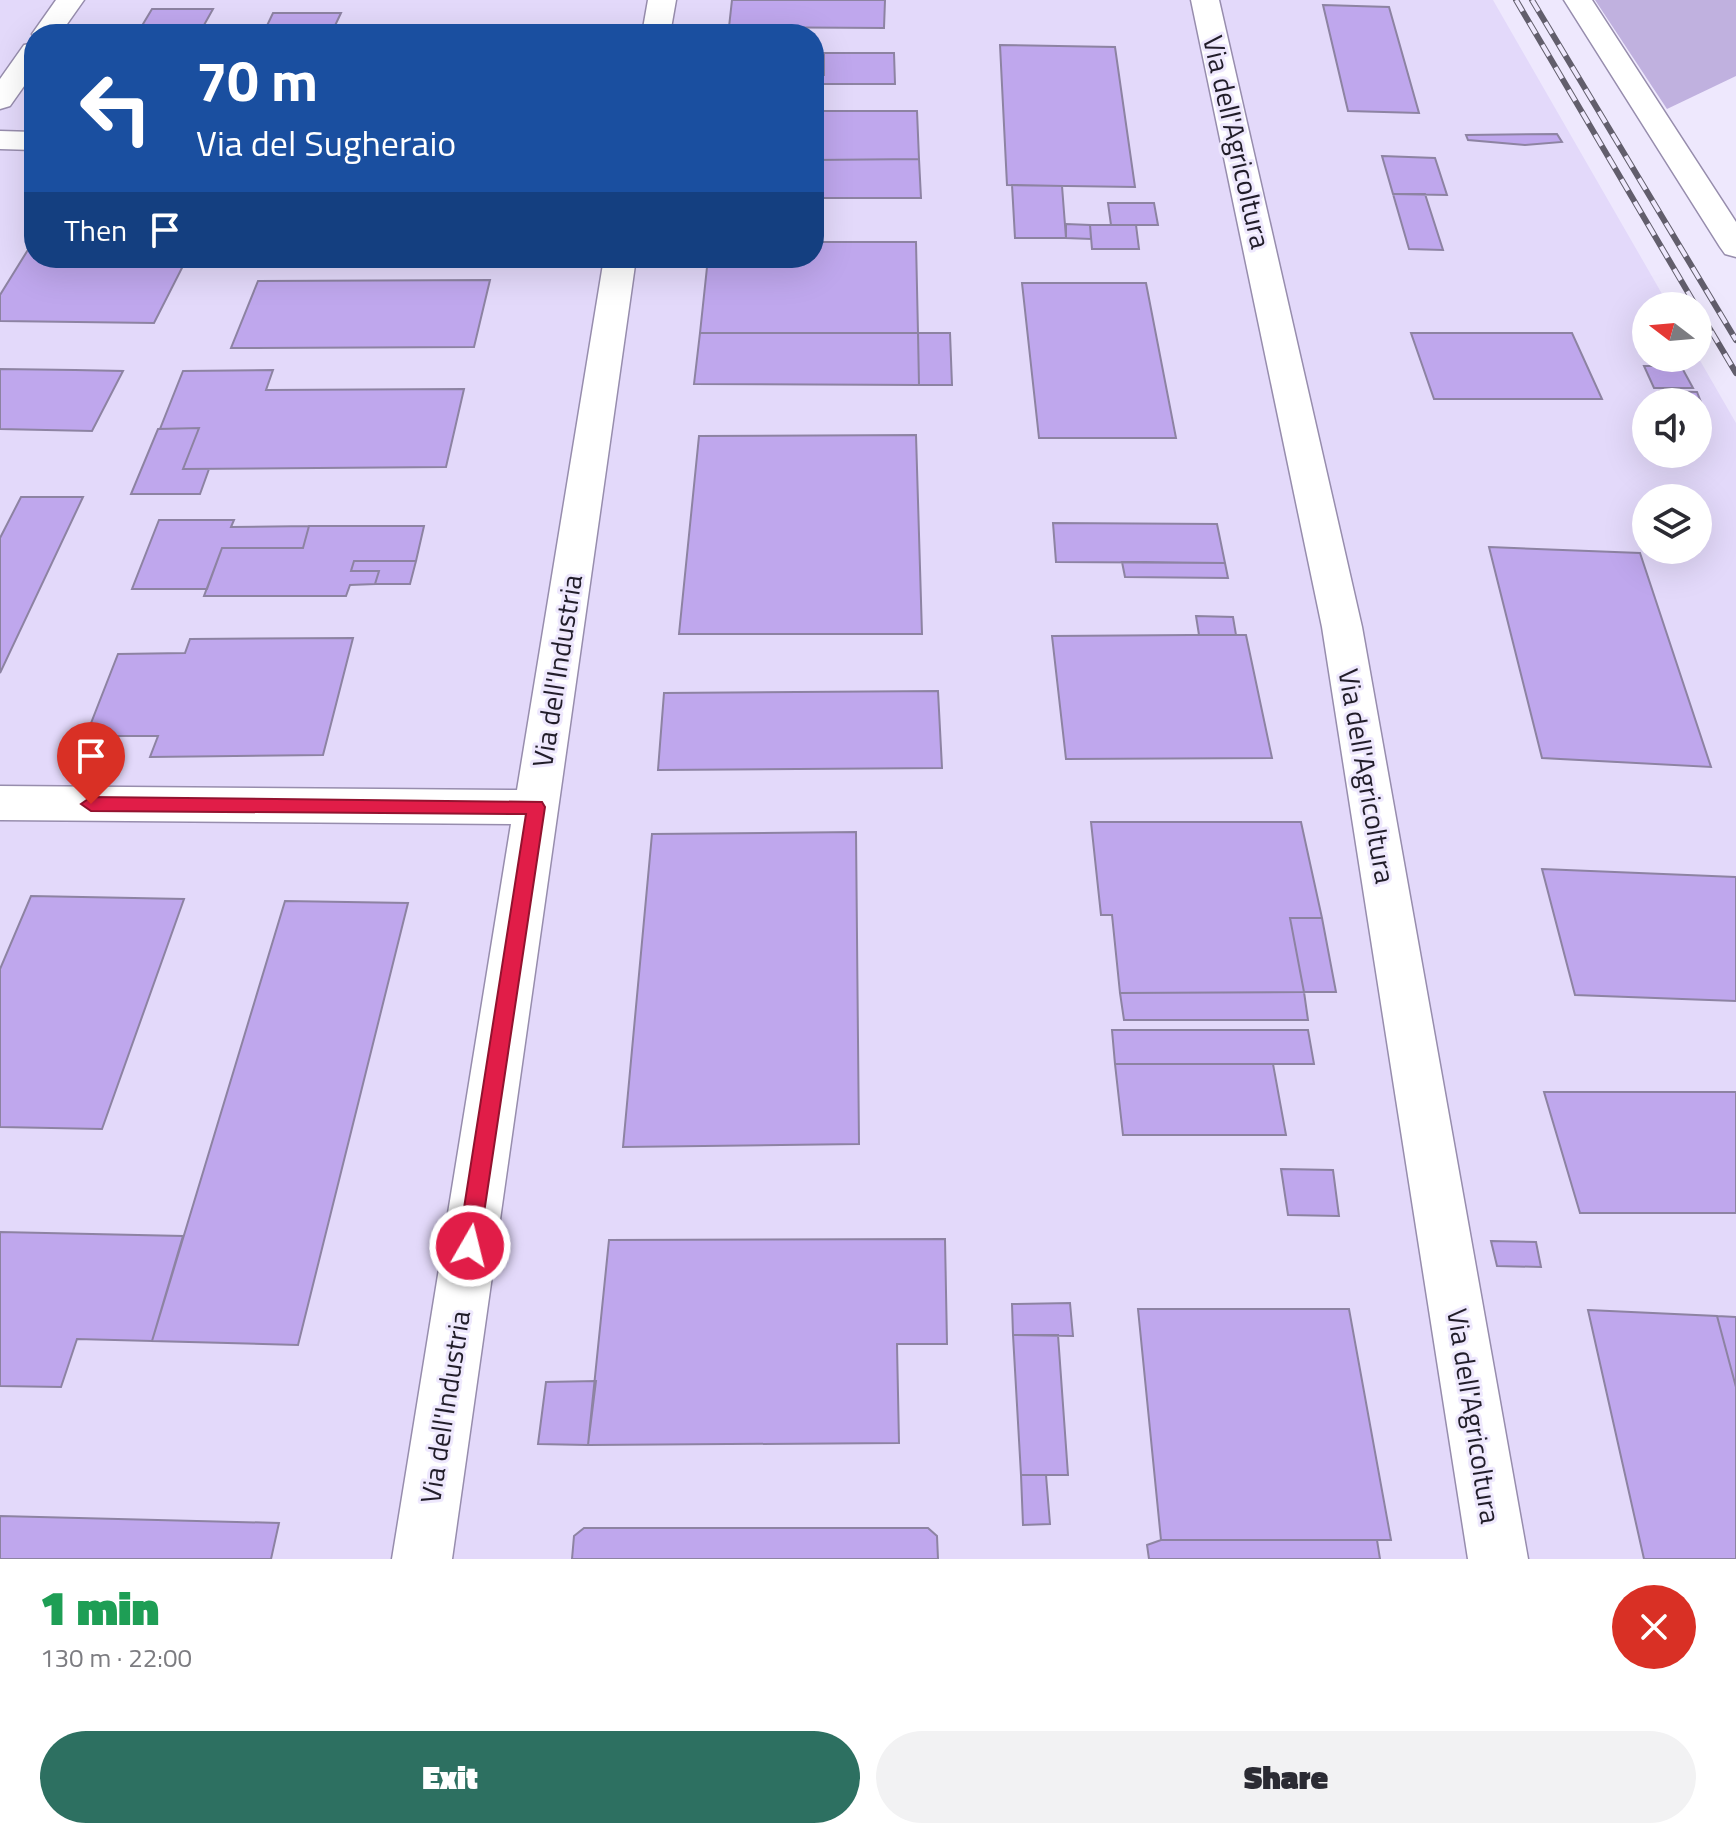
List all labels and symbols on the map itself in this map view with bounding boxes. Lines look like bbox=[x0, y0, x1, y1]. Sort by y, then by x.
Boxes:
street label: Via dell'Agricoltura bbox=[1192, 31, 1283, 253]
north arrow bbox=[1632, 292, 1712, 372]
street label: Via dell'Industria bbox=[520, 571, 593, 770]
street label: Via dell'Agricoltura bbox=[1327, 665, 1408, 887]
pin bbox=[57, 722, 125, 804]
position arrow bbox=[428, 1204, 512, 1288]
street label: Via dell'Agricoltura bbox=[1436, 1305, 1513, 1527]
street label: Via dell'Industria bbox=[408, 1307, 481, 1506]

